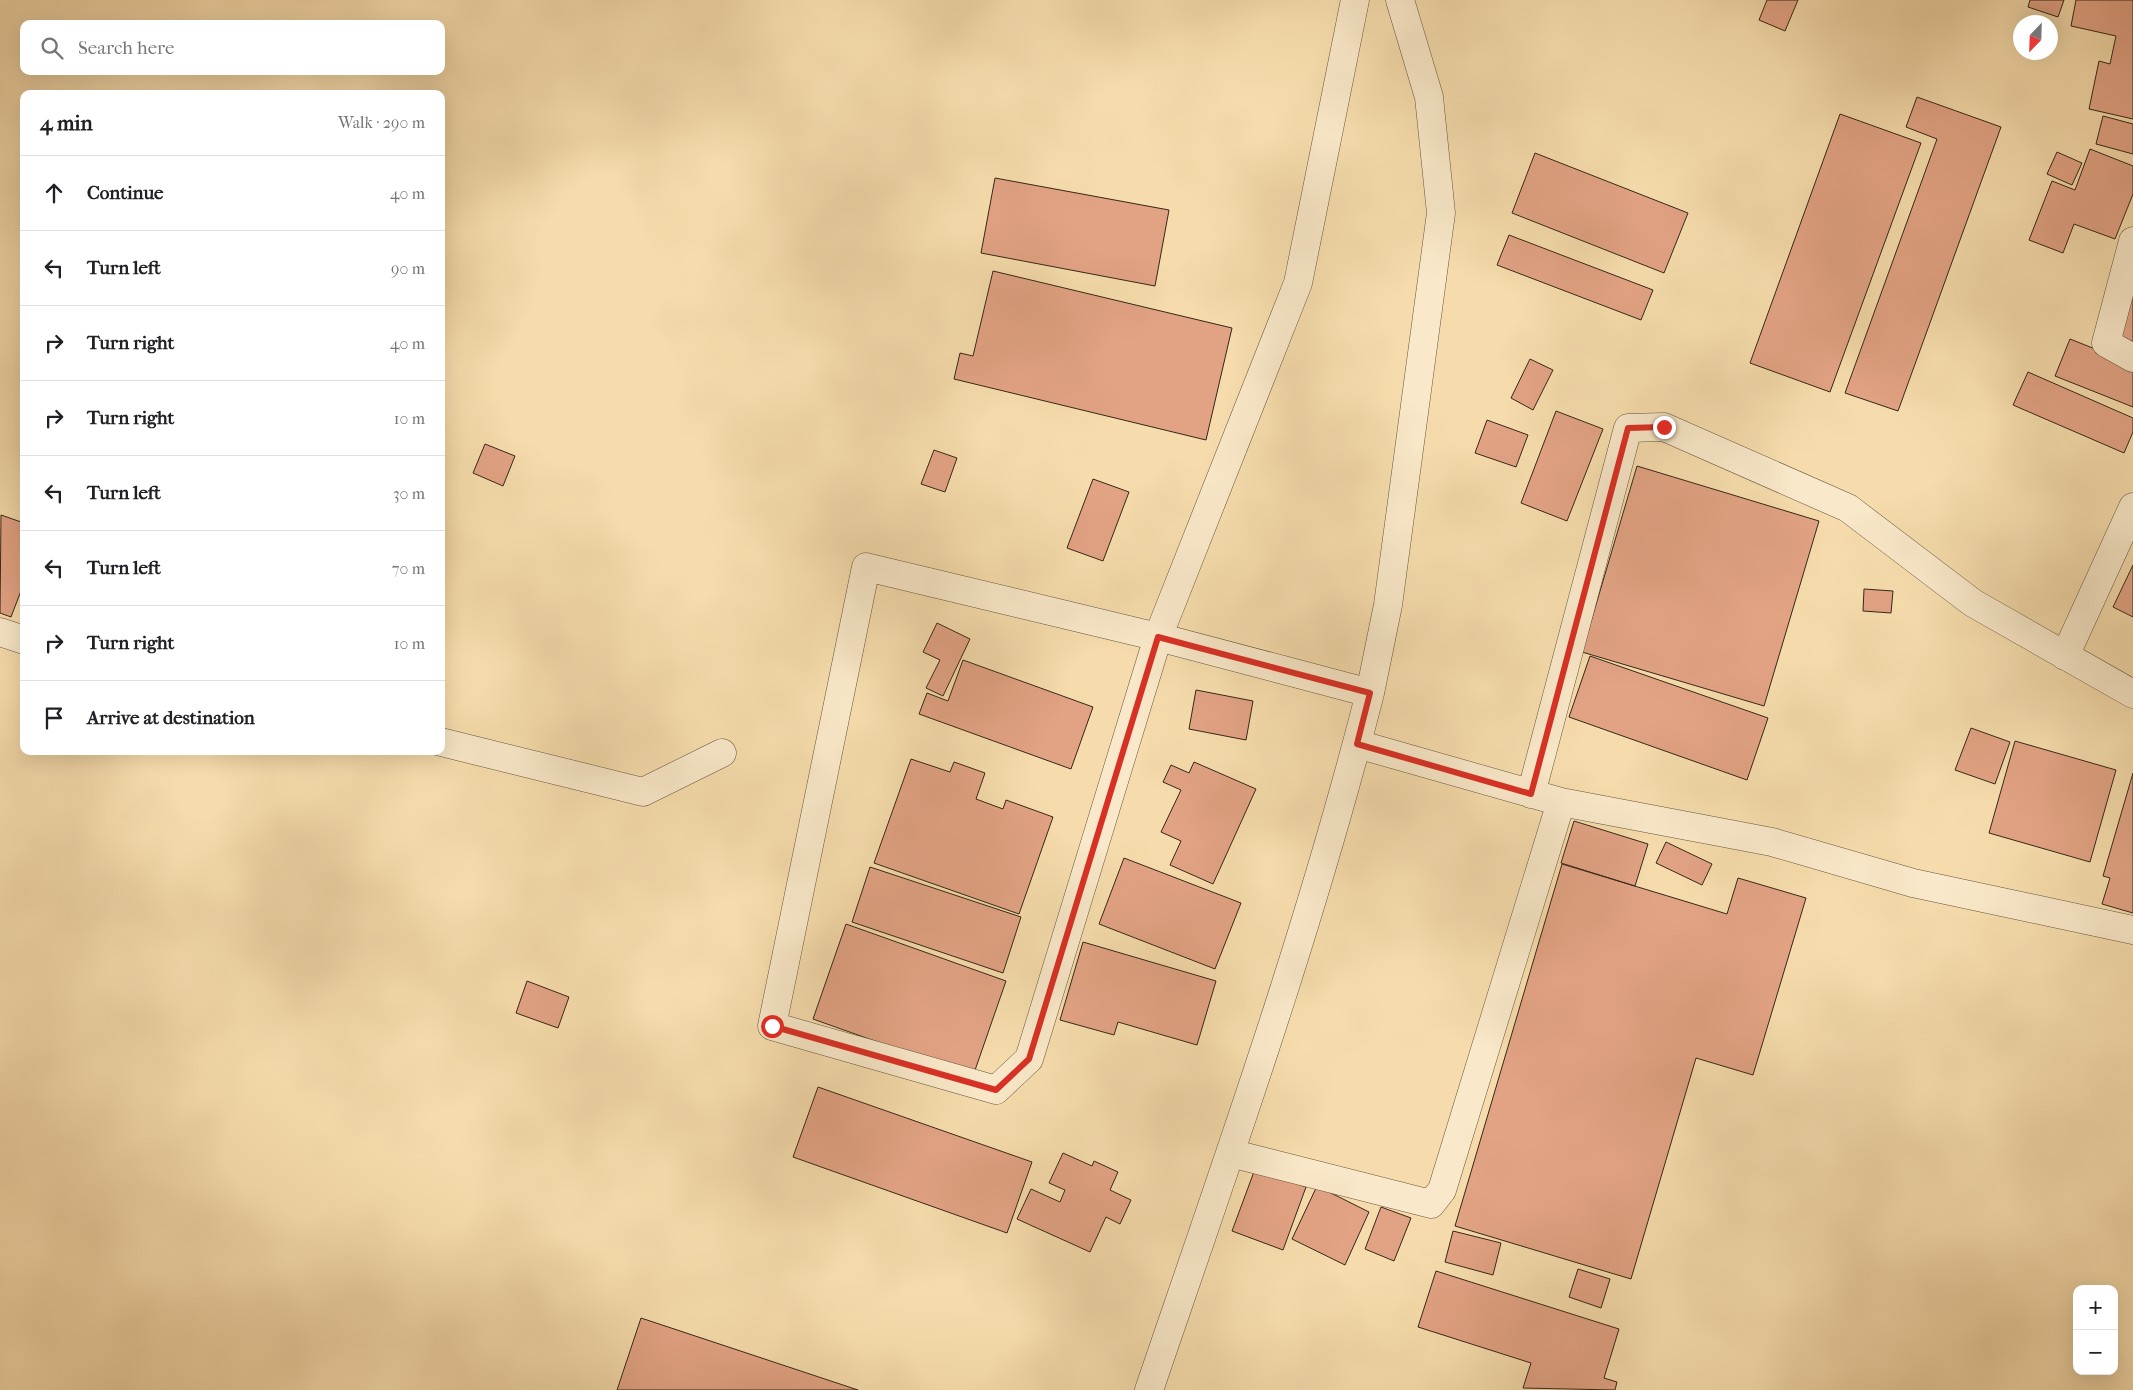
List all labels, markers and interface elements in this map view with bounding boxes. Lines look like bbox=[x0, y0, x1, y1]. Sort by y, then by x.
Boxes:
north arrow bbox=[2013, 15, 2058, 60]
search box bbox=[20, 20, 445, 75]
icon: search bbox=[38, 34, 66, 62]
text: Search here bbox=[78, 37, 174, 59]
text: 4 min bbox=[40, 111, 93, 135]
text: Walk · 290 m bbox=[338, 113, 425, 132]
icon: ahead bbox=[40, 179, 68, 207]
text: Continue bbox=[87, 182, 163, 204]
text: 40 m bbox=[390, 184, 425, 203]
icon: left bbox=[40, 254, 68, 282]
text: Turn left bbox=[87, 257, 161, 279]
text: 90 m bbox=[391, 259, 425, 278]
icon: right bbox=[40, 329, 68, 357]
text: Turn right bbox=[87, 332, 174, 354]
text: 40 m bbox=[390, 334, 425, 353]
icon: right bbox=[40, 404, 68, 432]
text: Turn right bbox=[87, 407, 174, 429]
text: 10 m bbox=[394, 409, 425, 428]
route end bbox=[1653, 416, 1676, 439]
icon: left bbox=[40, 479, 68, 507]
text: Turn left bbox=[87, 482, 161, 504]
text: 30 m bbox=[393, 484, 425, 503]
icon: left bbox=[40, 554, 68, 582]
text: Turn left bbox=[87, 557, 161, 579]
text: 70 m bbox=[392, 559, 425, 578]
icon: right bbox=[40, 629, 68, 657]
text: Turn right bbox=[87, 632, 174, 654]
text: 10 m bbox=[394, 634, 425, 653]
icon: arrive bbox=[40, 704, 68, 732]
text: Arrive at destination bbox=[87, 707, 255, 729]
route start bbox=[761, 1015, 784, 1038]
map controls bbox=[2073, 1285, 2118, 1375]
button: + bbox=[2073, 1285, 2118, 1330]
button: − bbox=[2073, 1330, 2118, 1375]

